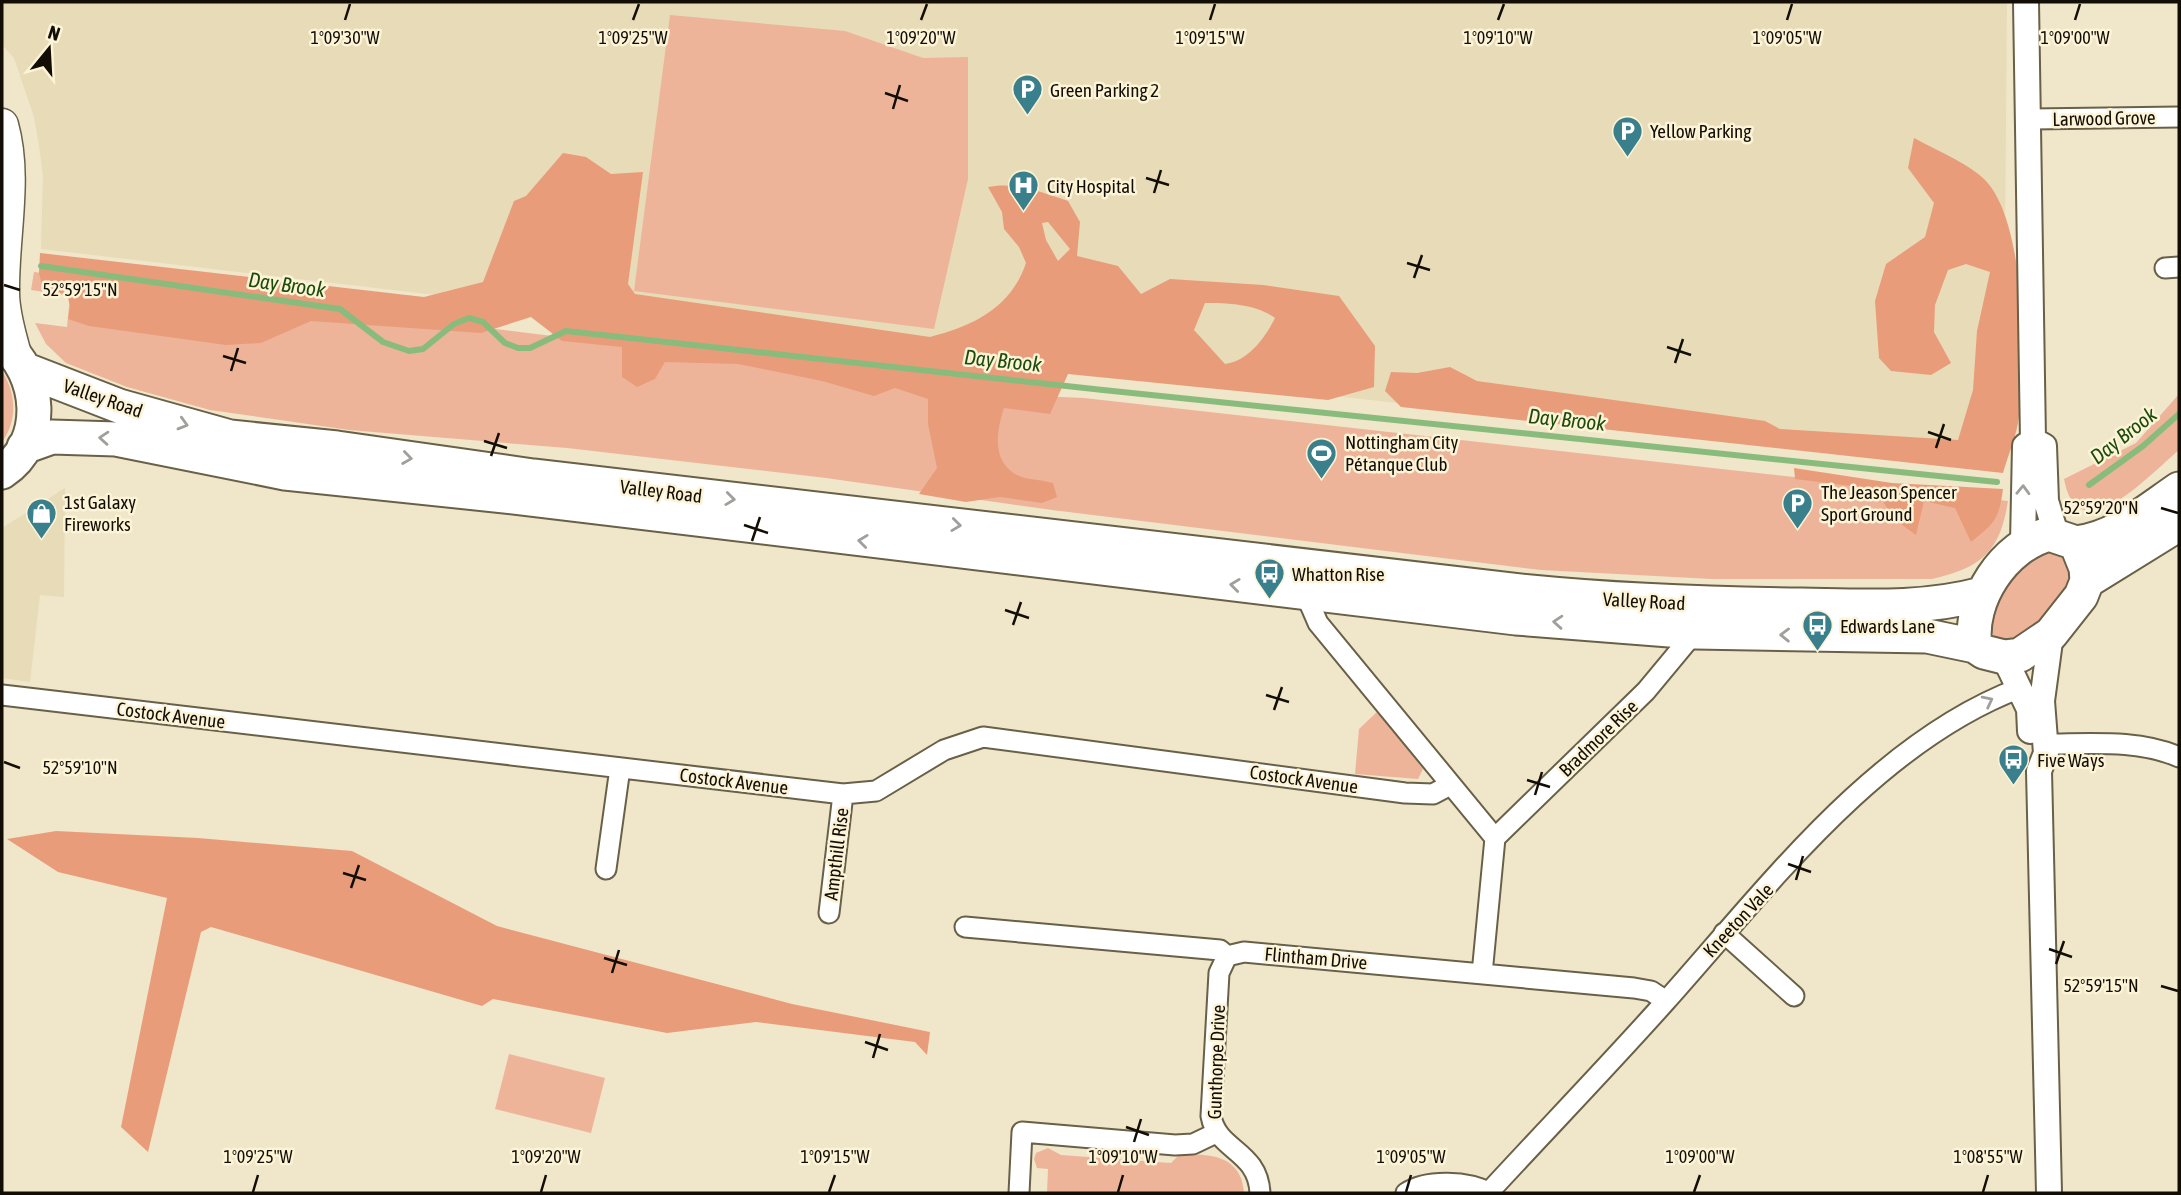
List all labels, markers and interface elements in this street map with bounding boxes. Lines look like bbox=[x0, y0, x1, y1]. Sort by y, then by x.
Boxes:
north arrow bbox=[14, 14, 84, 84]
text: N bbox=[46, 21, 63, 45]
text: 1°09'30"W bbox=[310, 27, 380, 48]
text: 1°09'25"W bbox=[598, 27, 668, 48]
text: 1°09'20"W bbox=[886, 27, 956, 48]
text: 1°09'15"W bbox=[1175, 27, 1245, 48]
text: 1°09'10"W bbox=[1463, 27, 1533, 48]
text: 1°09'05"W bbox=[1752, 27, 1822, 48]
text: 1°09'00"W bbox=[2040, 27, 2110, 48]
parking icon: Green Parking 2 bbox=[1010, 73, 1044, 117]
place label: Green Parking 2 bbox=[1050, 79, 1159, 101]
street label: Larwood Grove bbox=[2052, 106, 2156, 130]
parking icon: Yellow Parking bbox=[1610, 114, 1644, 158]
place label: Yellow Parking bbox=[1650, 120, 1752, 142]
hospital icon: City Hospital bbox=[1007, 169, 1041, 213]
place label: City Hospital bbox=[1047, 175, 1135, 197]
water label: Day Brook bbox=[247, 267, 328, 301]
text: 52°59'15"N bbox=[42, 279, 118, 300]
water label: Day Brook bbox=[963, 344, 1044, 376]
street label: Valley Road bbox=[60, 374, 146, 422]
water label: Day Brook bbox=[2085, 401, 2162, 468]
water label: Day Brook bbox=[1527, 403, 1608, 435]
one-way arrow bbox=[177, 416, 189, 430]
one-way arrow bbox=[98, 431, 109, 446]
place label: Nottingham City Pétanque Club bbox=[1345, 431, 1459, 475]
sports icon: Nottingham City Pétanque Club bbox=[1305, 436, 1339, 480]
one-way arrow bbox=[402, 450, 413, 465]
street label: Valley Road bbox=[619, 475, 703, 507]
place label: The Jeason Spencer Sport Ground bbox=[1821, 481, 1957, 525]
one-way arrow bbox=[2016, 484, 2031, 495]
parking icon: The Jeason Spencer Sport Ground bbox=[1781, 486, 1815, 530]
place label: 1st Galaxy Fireworks bbox=[64, 491, 136, 535]
one-way arrow bbox=[725, 491, 736, 506]
shop icon: 1st Galaxy Fireworks bbox=[24, 496, 58, 540]
text: 52°59'20"N bbox=[2063, 497, 2139, 518]
one-way arrow bbox=[951, 518, 962, 533]
one-way arrow bbox=[857, 533, 869, 548]
bus stop icon: Whatton Rise bbox=[1252, 557, 1286, 601]
place label: Whatton Rise bbox=[1292, 563, 1385, 585]
one-way arrow bbox=[1229, 577, 1241, 592]
street label: Valley Road bbox=[1602, 588, 1686, 614]
bus stop icon: Edwards Lane bbox=[1800, 609, 1834, 653]
one-way arrow bbox=[1553, 615, 1564, 630]
place label: Edwards Lane bbox=[1840, 615, 1935, 637]
one-way arrow bbox=[1780, 627, 1791, 642]
street label: Bradmore Rise bbox=[1554, 695, 1642, 781]
one-way arrow bbox=[1981, 696, 1993, 710]
street label: Costock Avenue bbox=[116, 697, 226, 733]
bus stop icon: Five Ways bbox=[1997, 743, 2031, 787]
place label: Five Ways bbox=[2037, 749, 2105, 771]
text: 52°59'10"N bbox=[42, 757, 118, 778]
street label: Costock Avenue bbox=[1249, 761, 1359, 797]
street label: Costock Avenue bbox=[679, 763, 789, 799]
street label: Ampthill Rise bbox=[819, 807, 853, 901]
street label: Kneeton Vale bbox=[1698, 879, 1778, 961]
street label: Flintham Drive bbox=[1264, 943, 1368, 973]
text: 52°59'15"N bbox=[2063, 975, 2139, 996]
street label: Gunthorpe Drive bbox=[1203, 1004, 1229, 1120]
text: 1°09'25"W bbox=[223, 1146, 293, 1167]
text: 1°09'20"W bbox=[511, 1146, 581, 1167]
text: 1°09'15"W bbox=[800, 1146, 870, 1167]
text: 1°09'10"W bbox=[1088, 1146, 1158, 1167]
text: 1°09'05"W bbox=[1376, 1146, 1446, 1167]
text: 1°09'00"W bbox=[1665, 1146, 1735, 1167]
text: 1°08'55"W bbox=[1953, 1146, 2023, 1167]

